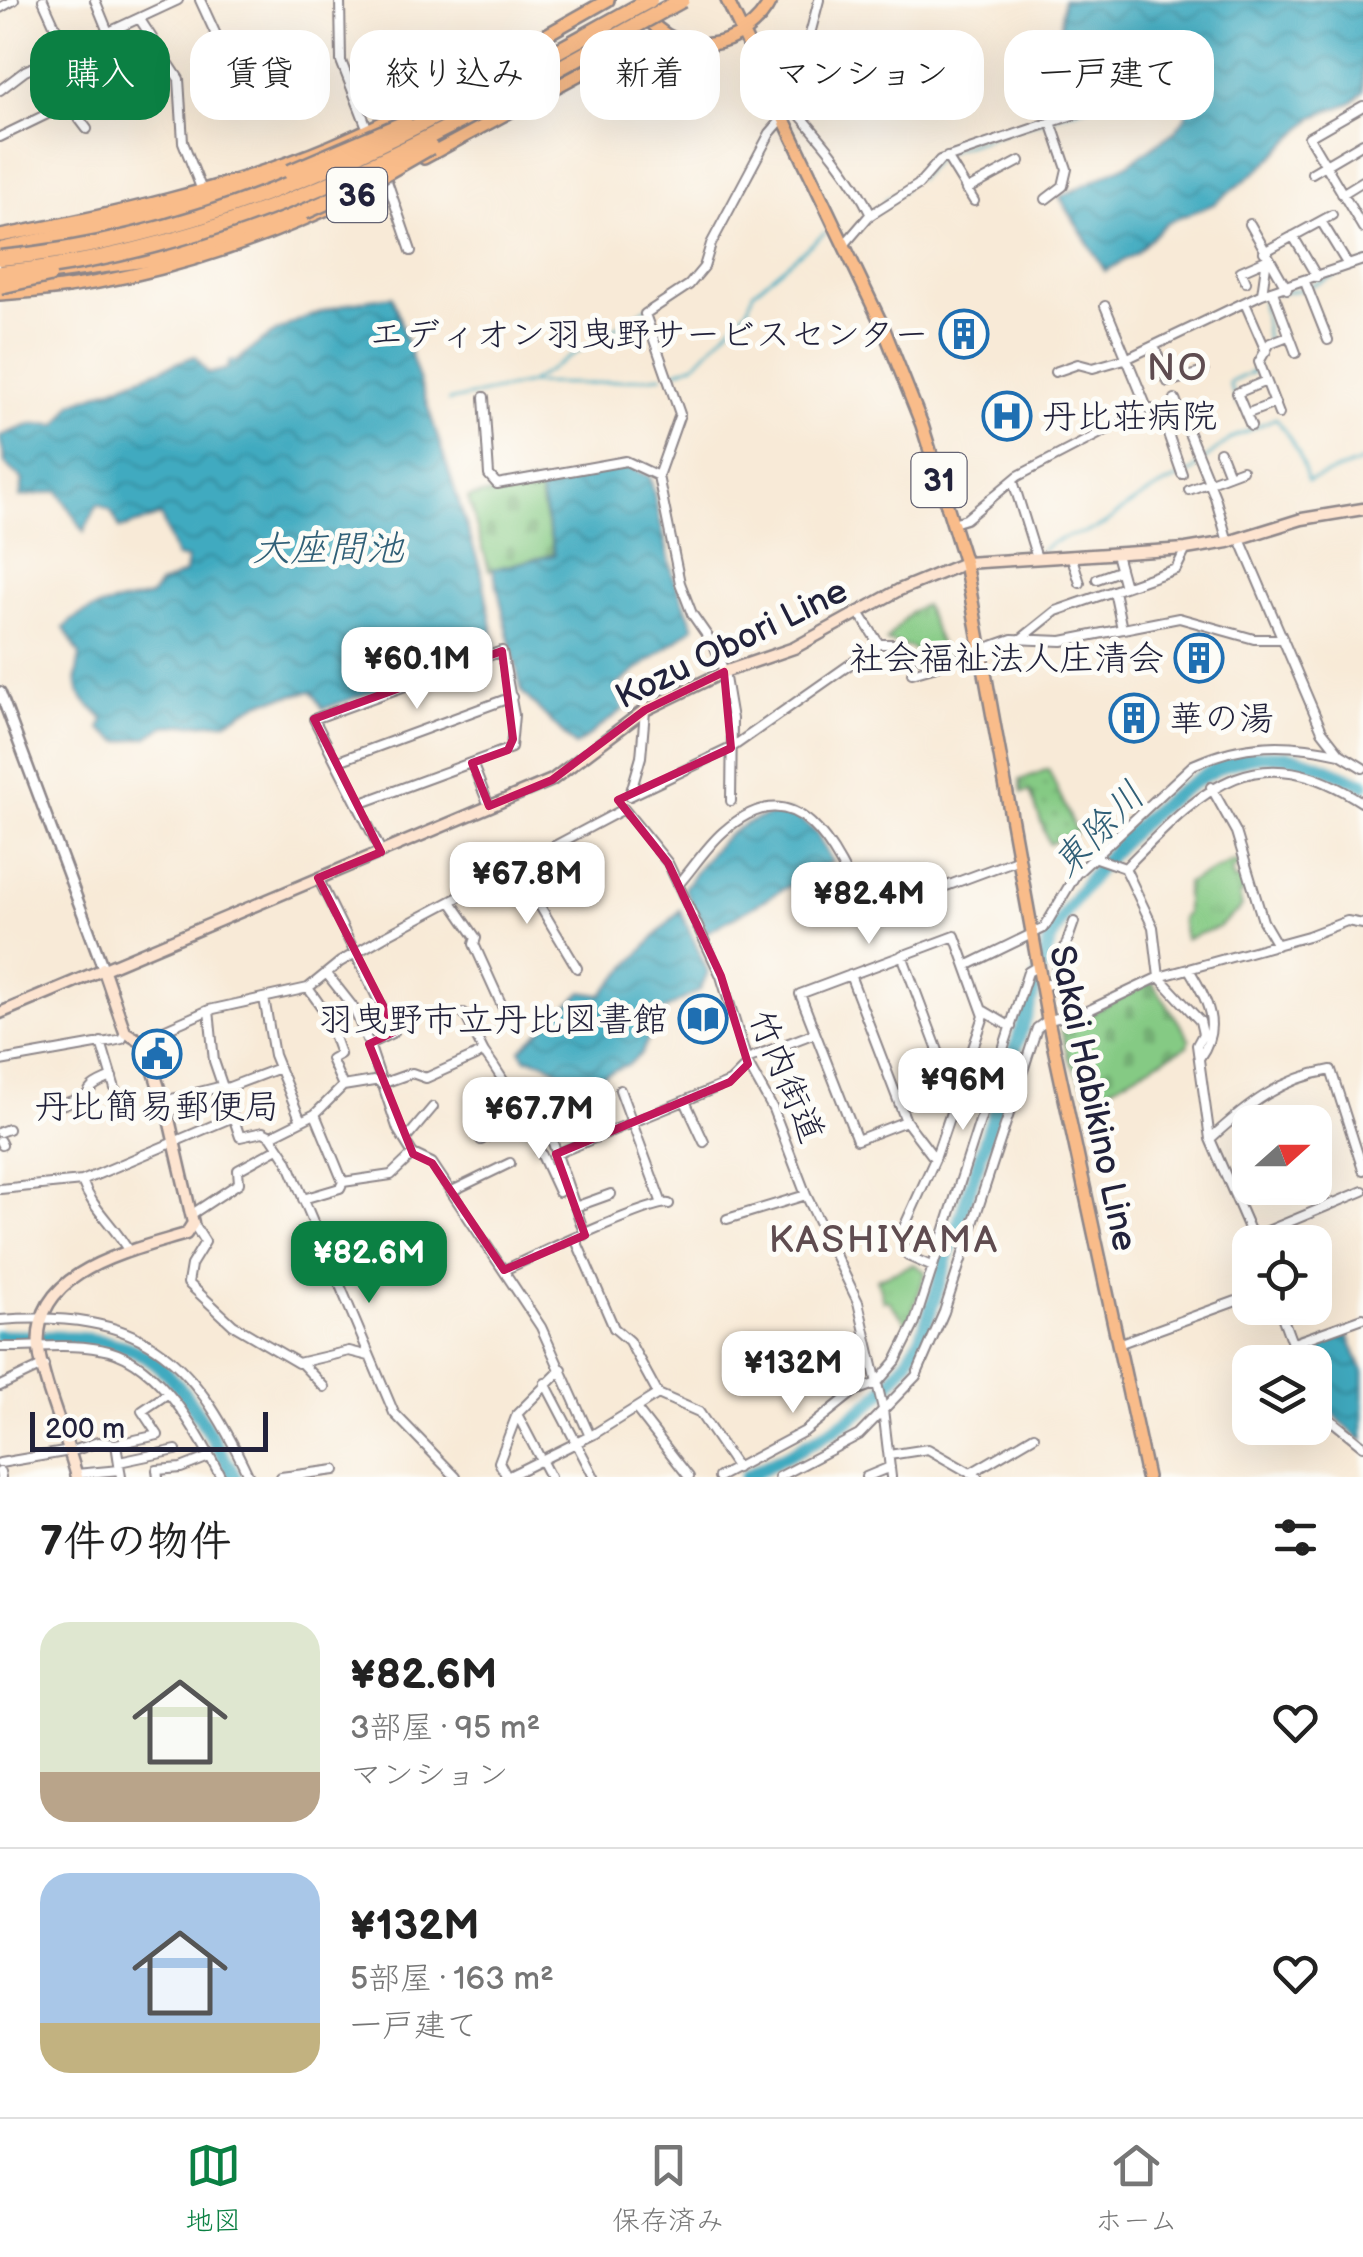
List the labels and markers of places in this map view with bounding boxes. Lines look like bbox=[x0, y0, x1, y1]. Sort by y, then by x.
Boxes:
building icon: エディオン羽曳野サービスセンター bbox=[938, 308, 990, 360]
place label: エディオン羽曳野サービスセンター bbox=[369, 314, 929, 357]
hospital icon: 丹比荘病院 bbox=[981, 390, 1033, 442]
place label: 丹比荘病院 bbox=[1042, 396, 1217, 439]
pin: ¥60.1M bbox=[336, 627, 498, 712]
building icon: 社会福祉法人庄清会 bbox=[1173, 632, 1225, 684]
place label: 社会福祉法人庄清会 bbox=[849, 638, 1164, 681]
building icon: 華の湯 bbox=[1108, 692, 1160, 744]
place label: 華の湯 bbox=[1169, 698, 1274, 741]
pin: ¥67.8M bbox=[446, 842, 608, 927]
pin: ¥82.4M bbox=[788, 862, 950, 947]
library icon: 羽曳野市立丹比図書館 bbox=[677, 993, 729, 1045]
place label: 羽曳野市立丹比図書館 bbox=[318, 999, 668, 1042]
public building icon: 丹比簡易郵便局 bbox=[131, 1028, 183, 1080]
pin: ¥96M bbox=[904, 1048, 1022, 1133]
pin: ¥67.7M bbox=[458, 1077, 620, 1162]
place label: 丹比簡易郵便局 bbox=[34, 1086, 280, 1129]
pin: ¥82.6M bbox=[288, 1221, 450, 1306]
pin: ¥132M bbox=[723, 1331, 863, 1416]

